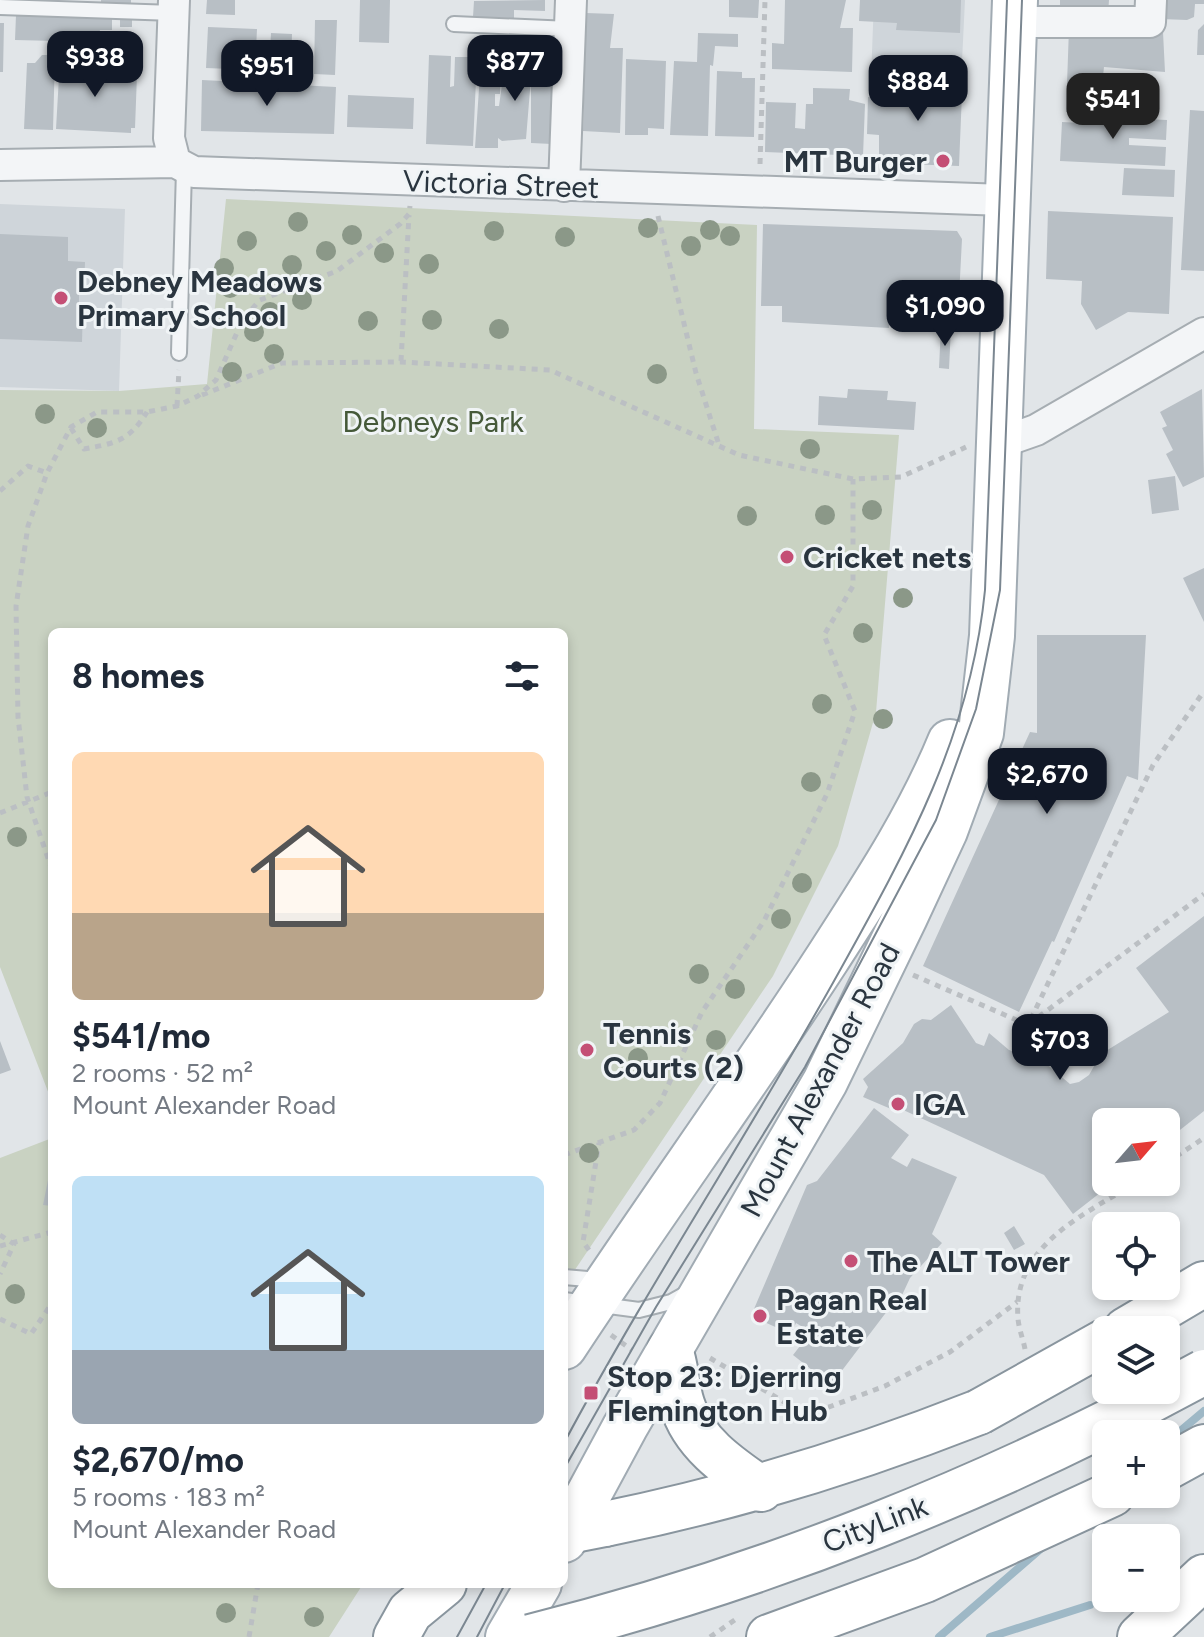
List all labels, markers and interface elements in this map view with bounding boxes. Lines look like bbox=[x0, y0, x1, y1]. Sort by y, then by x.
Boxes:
pin: $938 bbox=[48, 31, 142, 99]
pin: $877 bbox=[468, 35, 562, 103]
pin: $951 bbox=[220, 40, 314, 108]
text: $938 bbox=[65, 41, 125, 73]
text: $877 bbox=[485, 45, 545, 77]
text: $951 bbox=[239, 50, 295, 82]
pin: $884 bbox=[871, 55, 965, 123]
text: $884 bbox=[887, 65, 949, 97]
pin: $541 bbox=[1066, 73, 1160, 141]
text: $541 bbox=[1085, 83, 1141, 115]
place label: MT Burger bbox=[784, 143, 927, 180]
marker: MT Burger bbox=[934, 152, 952, 170]
street label: Victoria Street bbox=[402, 162, 600, 206]
place label: Debney Meadows Primary School bbox=[77, 263, 322, 334]
pin: $1,090 bbox=[880, 280, 1010, 348]
marker: Debney Meadows Primary School bbox=[52, 289, 70, 307]
text: $1,090 bbox=[905, 290, 985, 322]
park label: Debneys Park bbox=[342, 403, 524, 440]
place label: Cricket nets bbox=[803, 539, 971, 576]
marker: Cricket nets bbox=[778, 548, 796, 566]
icon: filters bbox=[500, 654, 544, 698]
text: 8 homes bbox=[72, 656, 204, 697]
pin: $2,670 bbox=[982, 748, 1112, 816]
text: $2,670 bbox=[1006, 758, 1088, 790]
icon: home bbox=[236, 804, 380, 948]
street label: Mount Alexander Road bbox=[732, 937, 908, 1223]
pin: $703 bbox=[1013, 1014, 1107, 1082]
place label: Tennis Courts (2) bbox=[603, 1015, 744, 1086]
text: $541/mo bbox=[72, 1016, 211, 1057]
text: $703 bbox=[1030, 1024, 1090, 1056]
marker: Tennis Courts (2) bbox=[578, 1041, 596, 1059]
text: 2 rooms · 52 m² bbox=[72, 1057, 253, 1089]
place label: IGA bbox=[914, 1086, 966, 1123]
text: Mount Alexander Road bbox=[72, 1089, 336, 1121]
marker: IGA bbox=[889, 1095, 907, 1113]
north arrow bbox=[1092, 1108, 1180, 1196]
map controls bbox=[1092, 1108, 1180, 1612]
button: locate bbox=[1092, 1212, 1180, 1300]
icon: home bbox=[236, 1228, 380, 1372]
place label: The ALT Tower bbox=[867, 1243, 1070, 1280]
marker: The ALT Tower bbox=[842, 1252, 860, 1270]
place label: Pagan Real Estate bbox=[776, 1281, 927, 1352]
marker: Pagan Real Estate bbox=[751, 1307, 769, 1325]
button: layers bbox=[1092, 1316, 1180, 1404]
place label: Stop 23: Djerring Flemington Hub bbox=[607, 1358, 842, 1429]
marker: Stop 23: Djerring Flemington Hub bbox=[582, 1384, 600, 1402]
button: + bbox=[1092, 1420, 1180, 1508]
text: $2,670/mo bbox=[72, 1440, 244, 1481]
text: 5 rooms · 183 m² bbox=[72, 1481, 265, 1513]
street label: CityLink bbox=[817, 1487, 933, 1561]
text: Mount Alexander Road bbox=[72, 1513, 336, 1545]
button: − bbox=[1092, 1524, 1180, 1612]

